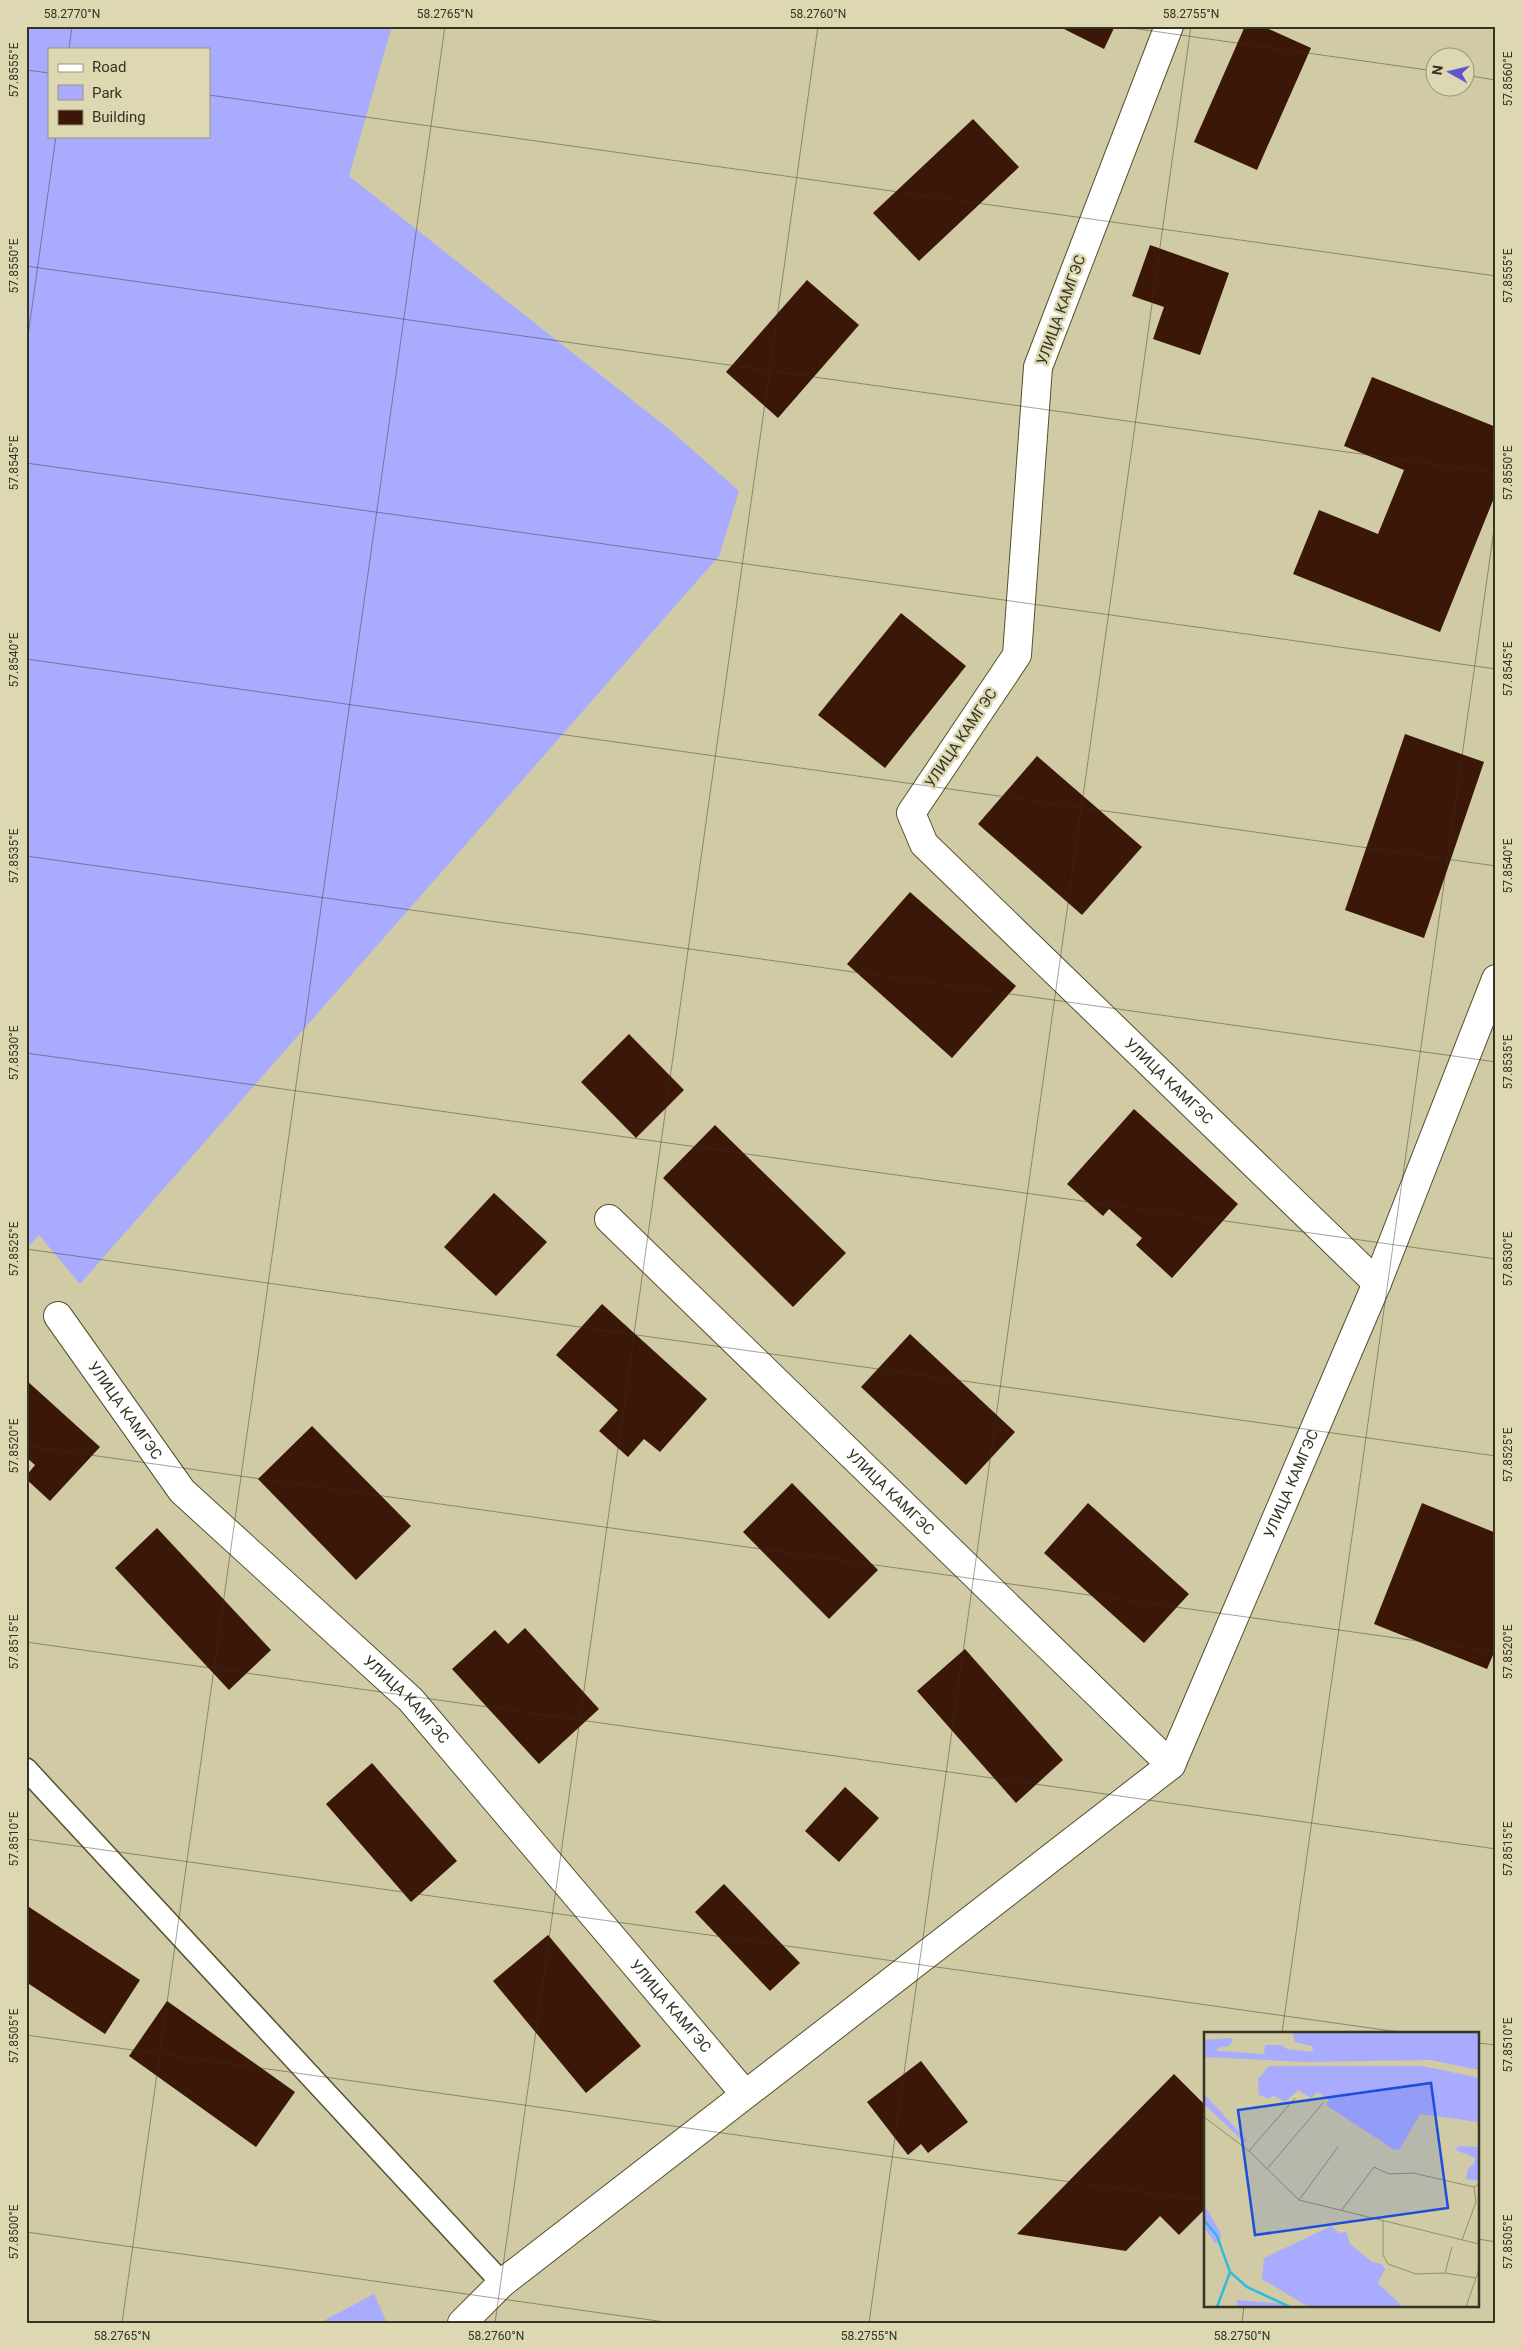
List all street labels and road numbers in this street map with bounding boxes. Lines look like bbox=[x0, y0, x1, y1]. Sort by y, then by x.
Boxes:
street label: УЛИЦА КАМГЭС bbox=[1033, 252, 1089, 367]
street label: УЛИЦА КАМГЭС bbox=[921, 685, 1001, 791]
street label: УЛИЦА КАМГЭС bbox=[1121, 1035, 1217, 1128]
street label: УЛИЦА КАМГЭС bbox=[84, 1358, 166, 1463]
street label: УЛИЦА КАМГЭС bbox=[1260, 1427, 1322, 1540]
street label: УЛИЦА КАМГЭС bbox=[842, 1445, 938, 1539]
street label: УЛИЦА КАМГЭС bbox=[360, 1652, 453, 1747]
street label: УЛИЦА КАМГЭС bbox=[626, 1956, 715, 2056]

